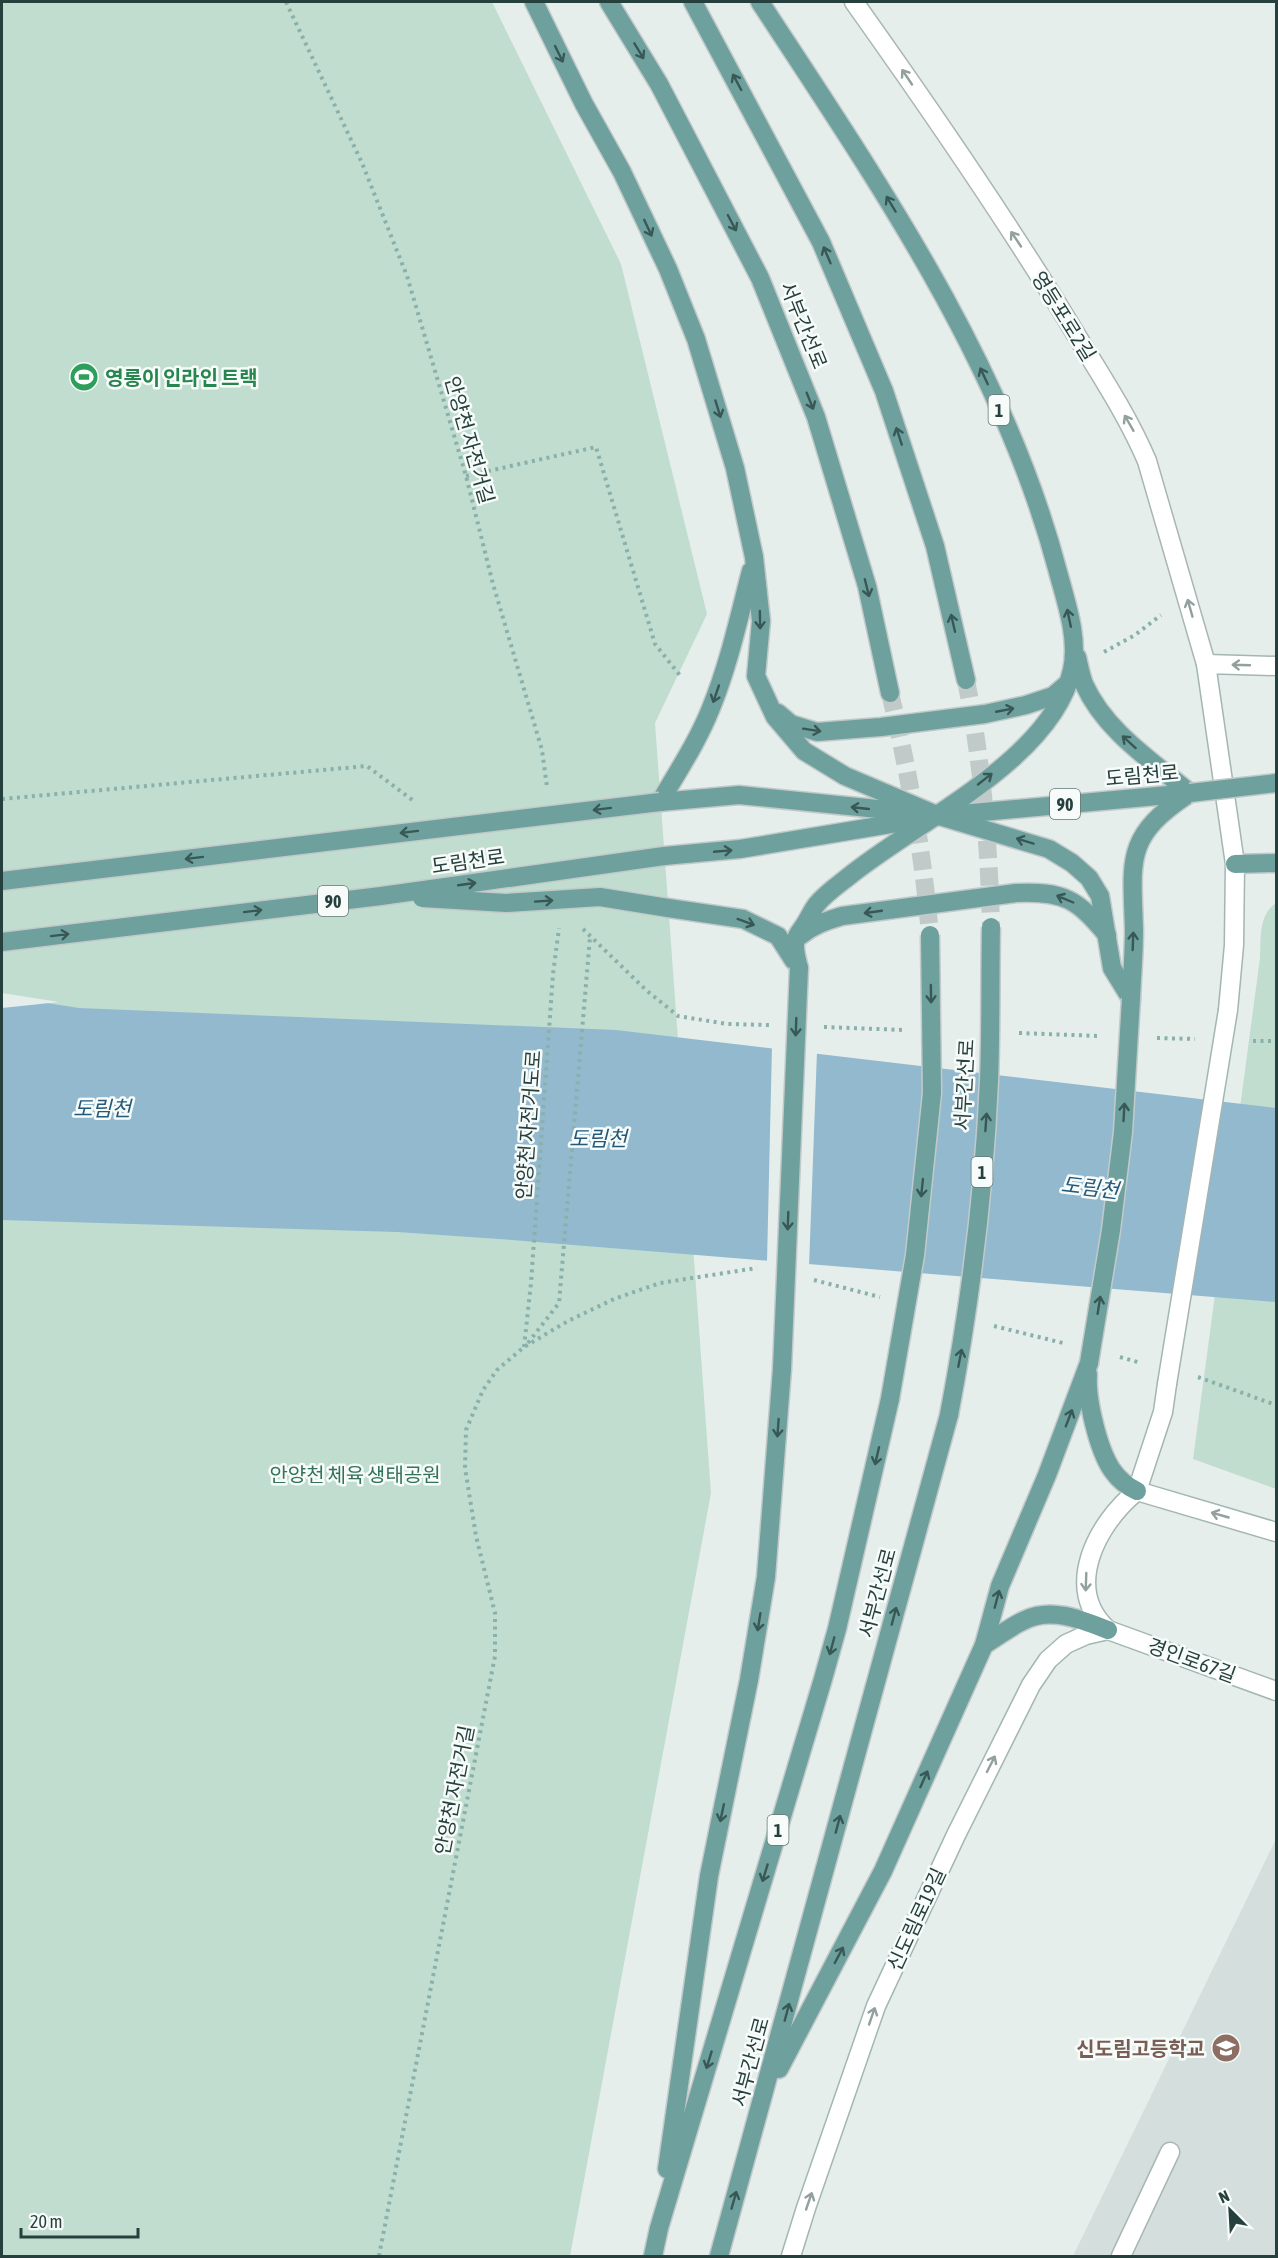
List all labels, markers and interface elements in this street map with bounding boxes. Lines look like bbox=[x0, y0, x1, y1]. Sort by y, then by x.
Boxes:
one-way arrow bbox=[633, 43, 646, 60]
one-way arrow bbox=[554, 45, 566, 63]
one-way arrow bbox=[901, 69, 913, 86]
one-way arrow bbox=[731, 74, 743, 91]
one-way arrow bbox=[885, 196, 897, 213]
one-way arrow bbox=[726, 214, 738, 232]
one-way arrow bbox=[643, 218, 655, 236]
one-way arrow bbox=[1009, 231, 1022, 248]
one-way arrow bbox=[821, 246, 832, 264]
street label: 영등포로2길 bbox=[1027, 267, 1101, 365]
street label: 서부간선로 bbox=[776, 278, 832, 372]
sports icon: 영롱이 인라인 트랙 bbox=[68, 361, 100, 393]
place label: 영롱이 인라인 트랙 bbox=[105, 366, 258, 389]
one-way arrow bbox=[978, 367, 990, 385]
street label: 안양천 자전거길 bbox=[441, 374, 499, 506]
one-way arrow bbox=[805, 392, 816, 410]
road number: 1 bbox=[988, 395, 1010, 425]
one-way arrow bbox=[713, 399, 724, 418]
one-way arrow bbox=[1123, 415, 1135, 432]
one-way arrow bbox=[893, 427, 904, 446]
one-way arrow bbox=[861, 578, 873, 597]
one-way arrow bbox=[1184, 599, 1195, 618]
one-way arrow bbox=[1063, 609, 1074, 629]
one-way arrow bbox=[754, 610, 765, 630]
one-way arrow bbox=[946, 614, 958, 633]
one-way arrow bbox=[1232, 659, 1252, 671]
one-way arrow bbox=[709, 685, 720, 703]
one-way arrow bbox=[995, 704, 1014, 715]
one-way arrow bbox=[802, 725, 821, 736]
one-way arrow bbox=[1122, 735, 1137, 749]
street label: 도림천로 bbox=[1104, 760, 1180, 790]
one-way arrow bbox=[977, 773, 993, 786]
road number: 90 bbox=[1050, 789, 1080, 819]
one-way arrow bbox=[851, 802, 871, 813]
one-way arrow bbox=[593, 804, 613, 815]
one-way arrow bbox=[399, 827, 419, 838]
one-way arrow bbox=[1016, 835, 1035, 846]
street label: 도림천로 bbox=[430, 844, 506, 878]
one-way arrow bbox=[712, 845, 732, 856]
one-way arrow bbox=[185, 853, 205, 864]
one-way arrow bbox=[457, 878, 477, 889]
road number: 90 bbox=[318, 886, 348, 916]
one-way arrow bbox=[1056, 893, 1074, 904]
one-way arrow bbox=[534, 895, 554, 906]
one-way arrow bbox=[243, 905, 263, 916]
one-way arrow bbox=[863, 906, 883, 917]
one-way arrow bbox=[736, 917, 755, 928]
one-way arrow bbox=[49, 929, 69, 940]
one-way arrow bbox=[1128, 931, 1139, 951]
one-way arrow bbox=[925, 983, 937, 1003]
one-way arrow bbox=[791, 1016, 802, 1036]
street label: 서부간선로 bbox=[950, 1038, 978, 1132]
street label: 안양천 자전거도로 bbox=[511, 1049, 545, 1201]
water label: 도림천 bbox=[73, 1096, 134, 1120]
one-way arrow bbox=[1119, 1103, 1130, 1123]
one-way arrow bbox=[981, 1113, 992, 1133]
water label: 도림천 bbox=[569, 1126, 630, 1150]
road number: 1 bbox=[972, 1157, 992, 1187]
water label: 도림천 bbox=[1060, 1172, 1123, 1203]
one-way arrow bbox=[916, 1178, 927, 1198]
one-way arrow bbox=[783, 1211, 794, 1231]
one-way arrow bbox=[1093, 1296, 1104, 1316]
one-way arrow bbox=[955, 1348, 966, 1368]
one-way arrow bbox=[1064, 1409, 1075, 1428]
one-way arrow bbox=[773, 1417, 784, 1437]
one-way arrow bbox=[870, 1446, 882, 1465]
park label: 안양천 체육 생태공원 bbox=[269, 1463, 441, 1486]
one-way arrow bbox=[1211, 1509, 1230, 1520]
street label: 서부간선로 bbox=[854, 1546, 900, 1640]
one-way arrow bbox=[1080, 1572, 1092, 1592]
one-way arrow bbox=[992, 1590, 1003, 1609]
one-way arrow bbox=[889, 1607, 901, 1626]
one-way arrow bbox=[753, 1611, 764, 1631]
street label: 경인로67길 bbox=[1145, 1633, 1239, 1687]
one-way arrow bbox=[826, 1636, 837, 1655]
street label: 안양천 자전거길 bbox=[430, 1723, 478, 1857]
one-way arrow bbox=[986, 1755, 998, 1773]
one-way arrow bbox=[919, 1771, 930, 1789]
one-way arrow bbox=[716, 1803, 727, 1822]
road number: 1 bbox=[768, 1815, 788, 1845]
one-way arrow bbox=[833, 1815, 844, 1834]
one-way arrow bbox=[759, 1863, 770, 1882]
street label: 신도림로19길 bbox=[882, 1864, 950, 1974]
one-way arrow bbox=[833, 1947, 845, 1964]
one-way arrow bbox=[781, 2003, 793, 2022]
one-way arrow bbox=[868, 2007, 879, 2026]
street label: 서부간선로 bbox=[727, 2015, 773, 2109]
school or university icon: 신도림고등학교 bbox=[1210, 2032, 1242, 2064]
place label: 신도림고등학교 bbox=[1076, 2037, 1205, 2060]
one-way arrow bbox=[703, 2050, 714, 2069]
north arrow bbox=[1200, 2180, 1260, 2240]
text: N bbox=[1216, 2186, 1232, 2206]
one-way arrow bbox=[729, 2191, 741, 2210]
one-way arrow bbox=[804, 2192, 815, 2211]
scale bar bbox=[21, 2201, 138, 2239]
text: 20 m bbox=[30, 2211, 62, 2232]

